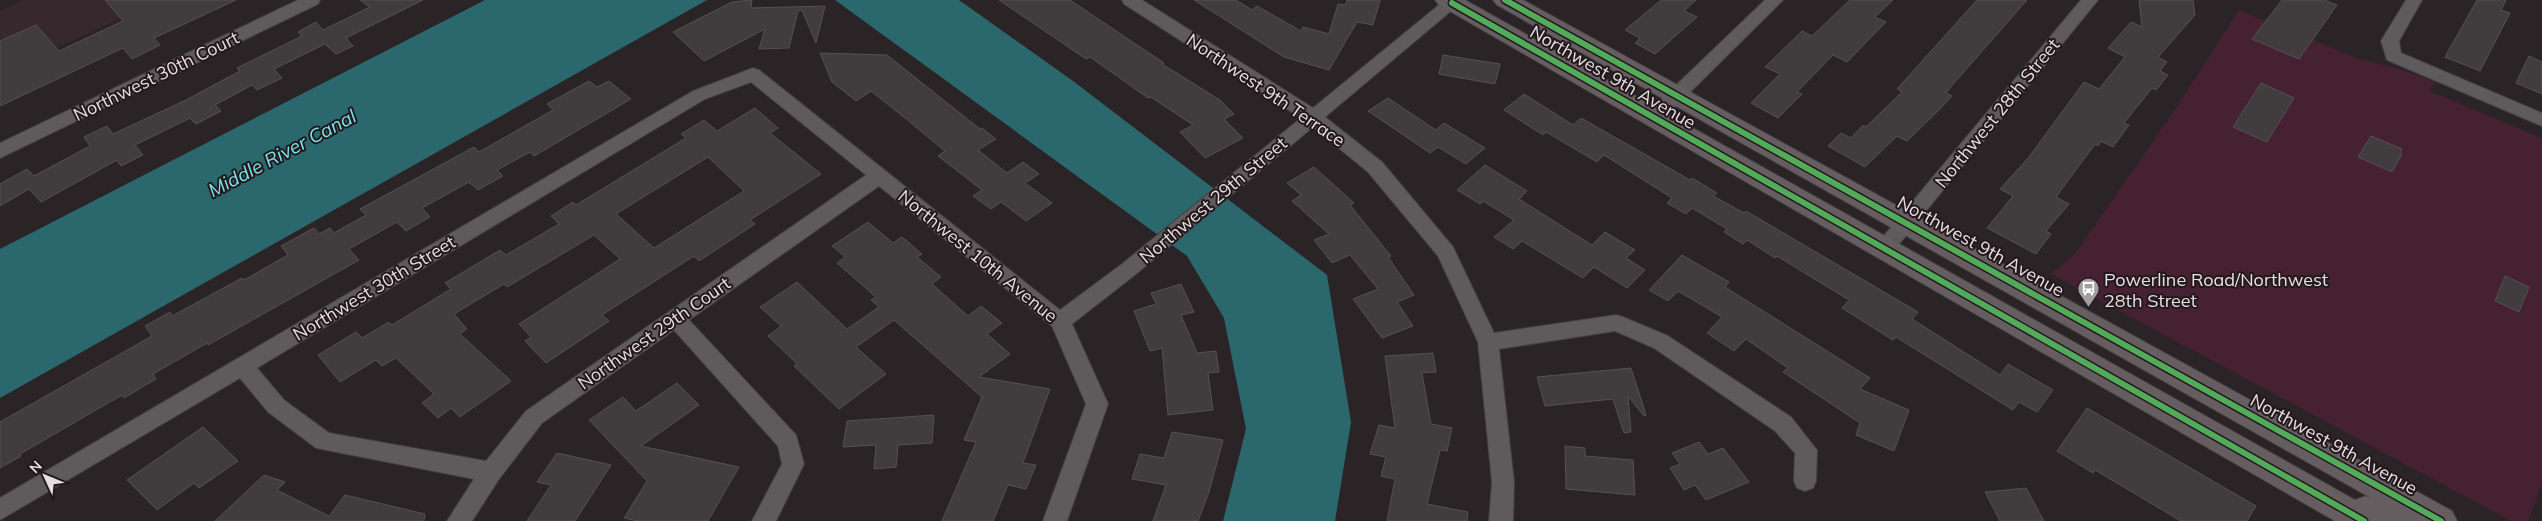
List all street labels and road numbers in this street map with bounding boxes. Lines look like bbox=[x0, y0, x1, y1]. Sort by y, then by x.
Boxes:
street label: Northwest 9th Avenue bbox=[1526, 20, 1700, 134]
street label: Northwest 30th Court bbox=[69, 26, 243, 126]
street label: Northwest 9th Terrace bbox=[1182, 28, 1350, 152]
street label: Northwest 28th Street bbox=[1930, 34, 2064, 192]
street label: Northwest 29th Street bbox=[1135, 132, 1291, 268]
street label: Northwest 10th Avenue bbox=[894, 185, 1062, 327]
street label: Northwest 9th Avenue bbox=[1893, 190, 2069, 302]
street label: Northwest 30th Street bbox=[289, 230, 459, 346]
street label: Northwest 29th Court bbox=[573, 272, 735, 394]
street label: Northwest 9th Avenue bbox=[2246, 388, 2422, 500]

